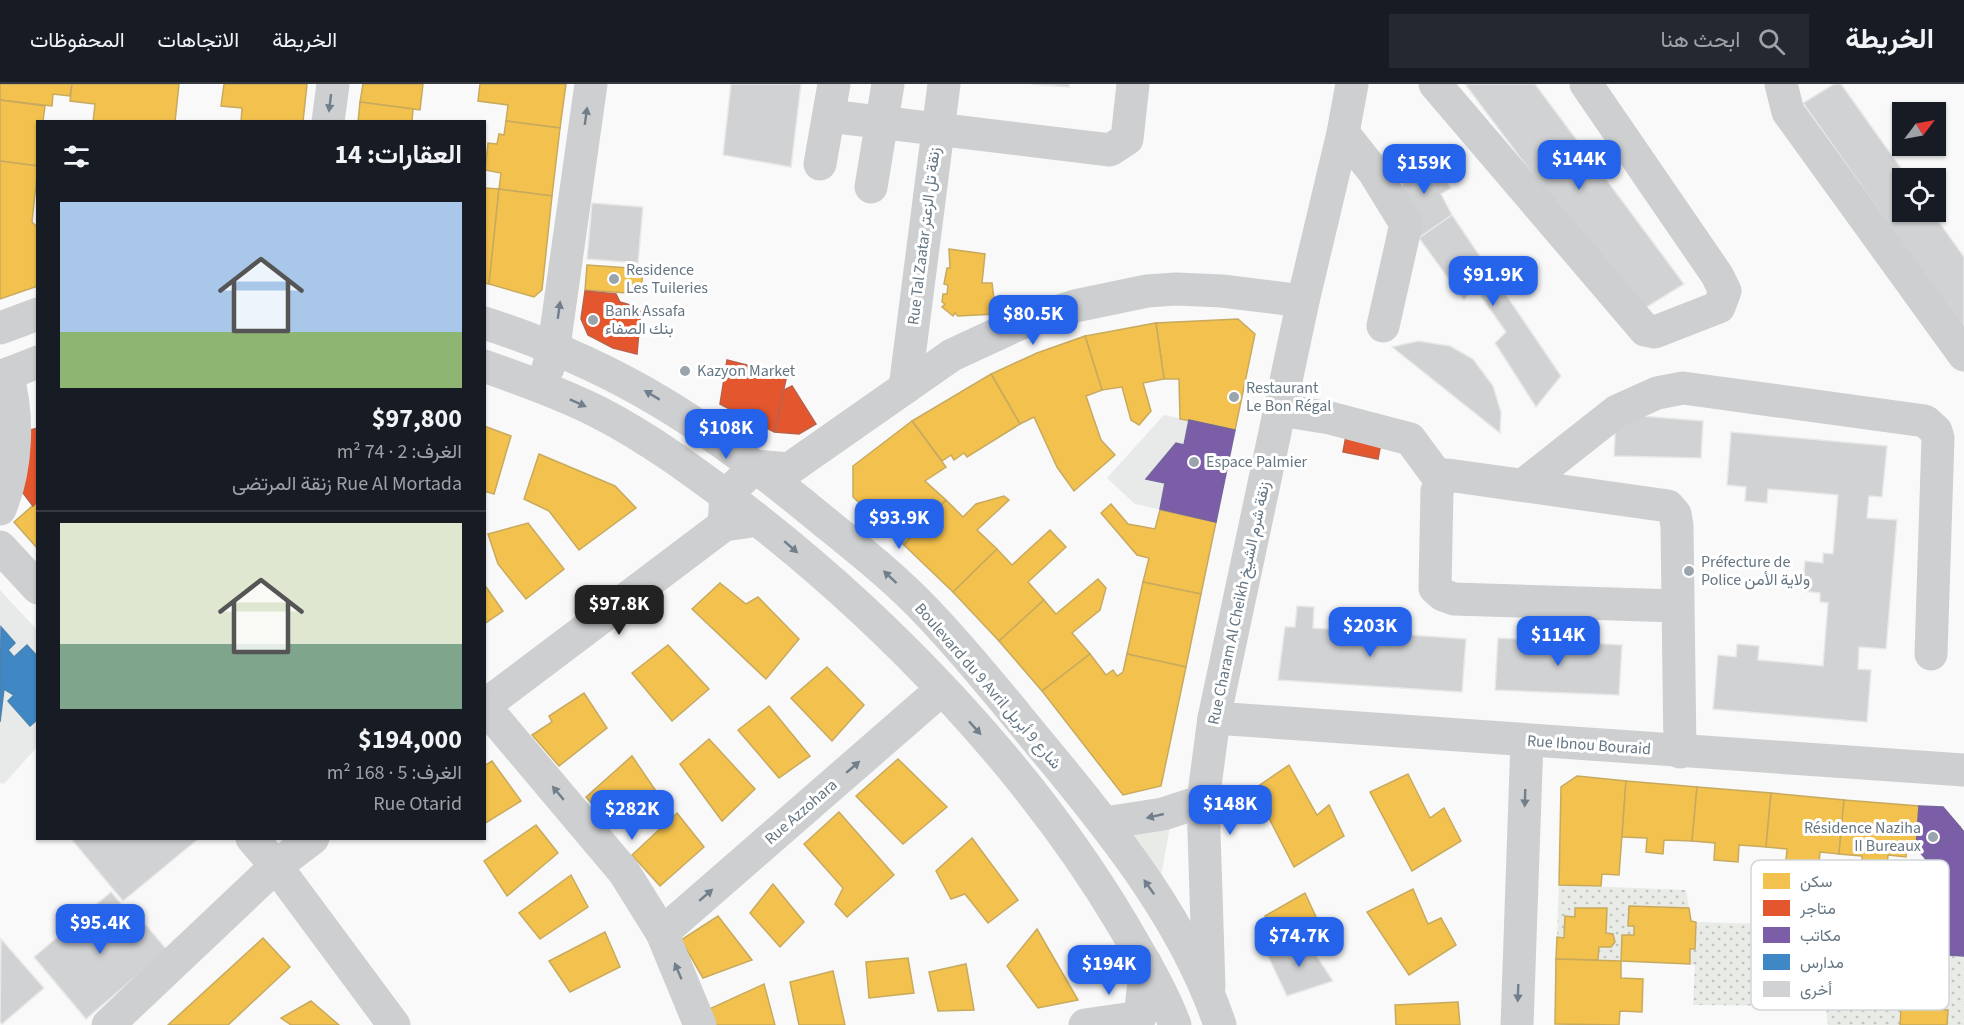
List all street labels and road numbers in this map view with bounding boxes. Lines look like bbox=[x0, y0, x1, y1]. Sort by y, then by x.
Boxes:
street label: Rue Tal Zaatar زنقة تل الزعتر bbox=[902, 146, 946, 326]
street label: Rue Charam Al Cheikh زنقة شرم الشيخ bbox=[1202, 479, 1276, 727]
street label: Boulevard du 9 Avril شارع 9 أبريل bbox=[910, 598, 1066, 774]
street label: Rue Ibnou Bouraid bbox=[1526, 730, 1652, 760]
street label: Rue Azzohara bbox=[760, 774, 842, 850]

